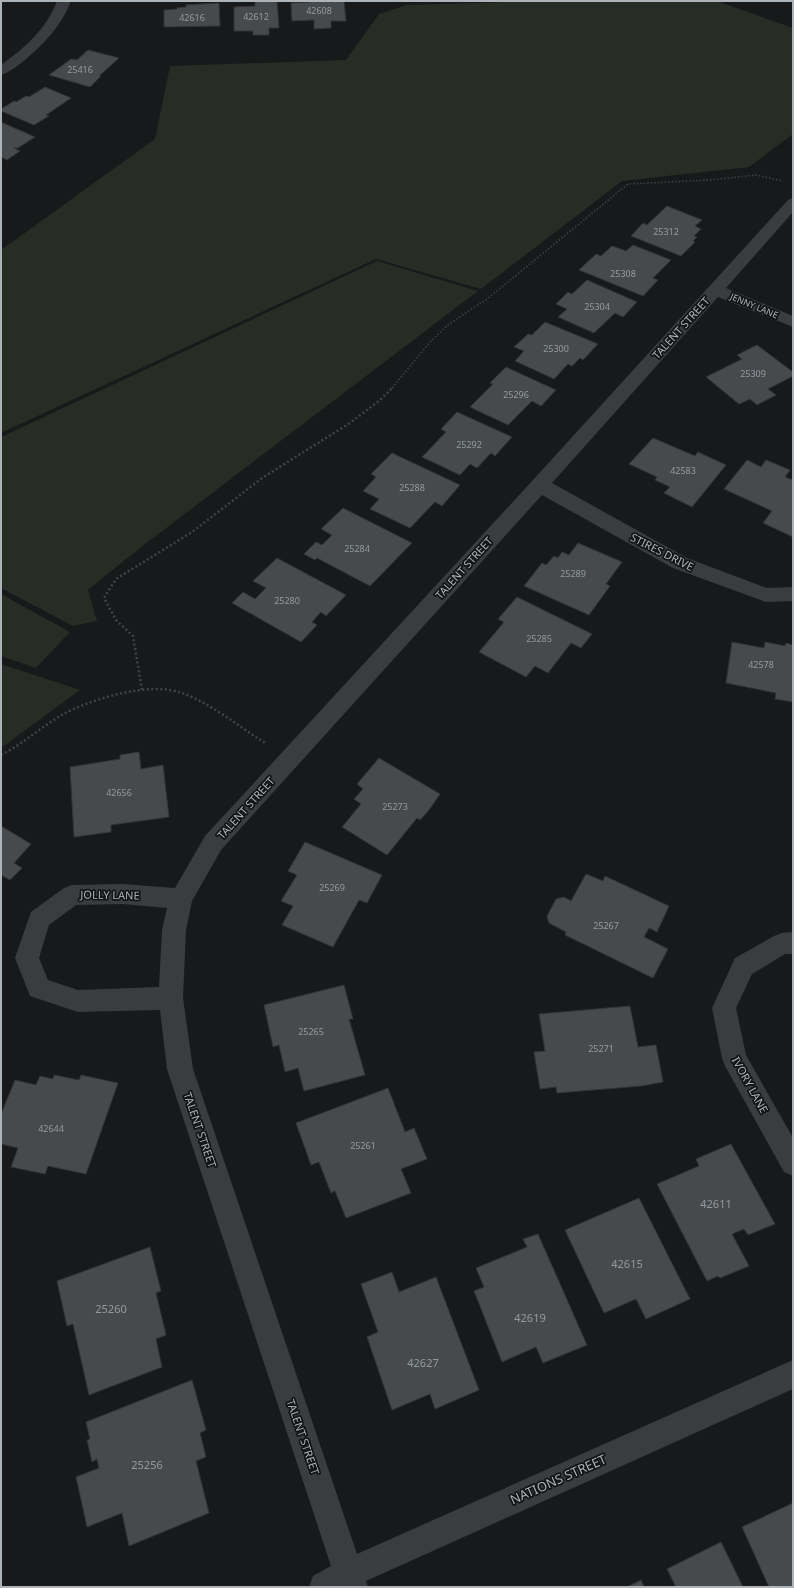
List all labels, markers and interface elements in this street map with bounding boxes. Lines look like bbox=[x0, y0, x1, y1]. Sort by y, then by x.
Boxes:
house number: 42608 bbox=[306, 4, 332, 17]
house number: 42612 bbox=[243, 10, 269, 23]
house number: 42616 bbox=[179, 11, 205, 24]
house number: 25416 bbox=[67, 63, 93, 76]
house number: 25312 bbox=[653, 225, 679, 238]
house number: 25308 bbox=[610, 267, 636, 280]
street label: JENNY LANE bbox=[727, 289, 780, 321]
street label: TALENT STREET bbox=[649, 293, 713, 362]
house number: 25304 bbox=[584, 300, 610, 313]
house number: 25300 bbox=[543, 342, 569, 355]
house number: 25309 bbox=[740, 367, 766, 380]
house number: 25296 bbox=[503, 388, 529, 401]
house number: 25292 bbox=[456, 438, 482, 451]
house number: 42583 bbox=[670, 464, 696, 477]
house number: 25288 bbox=[399, 481, 425, 494]
street label: STIRES DRIVE bbox=[628, 529, 696, 574]
street label: TALENT STREET bbox=[432, 533, 496, 602]
house number: 25284 bbox=[344, 542, 370, 555]
house number: 25289 bbox=[560, 567, 586, 580]
house number: 25280 bbox=[274, 594, 300, 607]
house number: 25285 bbox=[526, 632, 552, 645]
house number: 42578 bbox=[748, 658, 774, 671]
street label: TALENT STREET bbox=[214, 773, 278, 842]
house number: 42656 bbox=[106, 786, 132, 799]
house number: 25273 bbox=[382, 800, 408, 813]
house number: 25269 bbox=[319, 881, 345, 894]
street label: JOLLY LANE bbox=[79, 886, 140, 903]
house number: 25267 bbox=[593, 919, 619, 932]
house number: 25265 bbox=[298, 1025, 324, 1038]
house number: 25271 bbox=[588, 1042, 614, 1055]
street label: IVORY LANE bbox=[729, 1054, 772, 1116]
street label: TALENT STREET bbox=[181, 1090, 220, 1170]
house number: 42644 bbox=[38, 1122, 64, 1135]
house number: 25261 bbox=[350, 1139, 376, 1152]
house number: 42611 bbox=[700, 1196, 732, 1211]
house number: 42615 bbox=[611, 1256, 643, 1271]
house number: 25260 bbox=[95, 1301, 127, 1316]
house number: 42619 bbox=[514, 1310, 546, 1325]
house number: 42627 bbox=[407, 1355, 439, 1370]
street label: TALENT STREET bbox=[284, 1397, 323, 1477]
street label: NATIONS STREET bbox=[507, 1449, 610, 1508]
house number: 25256 bbox=[131, 1457, 163, 1472]

